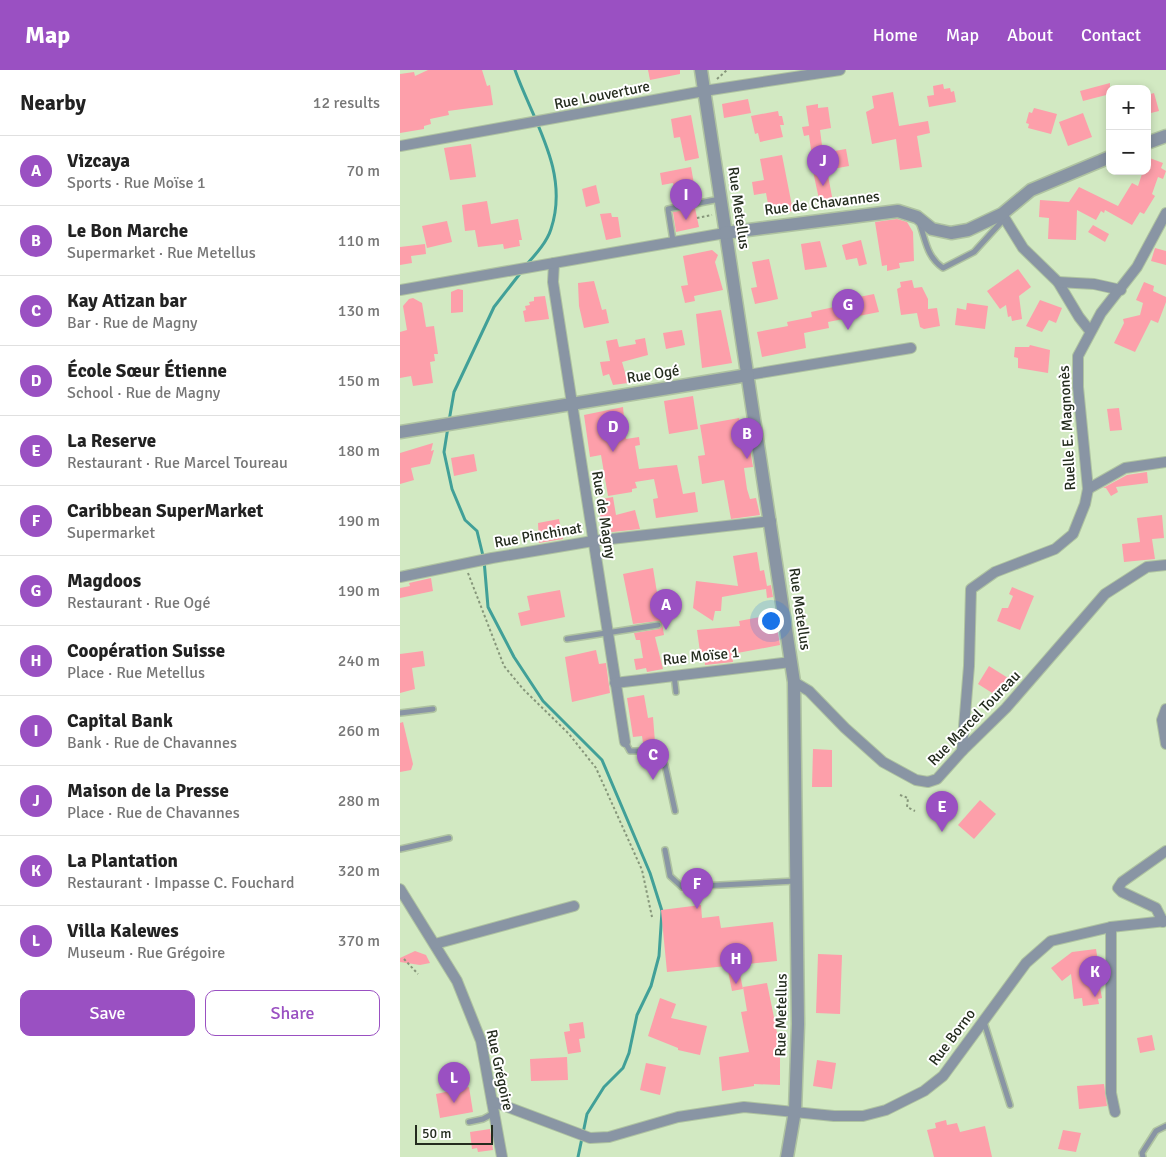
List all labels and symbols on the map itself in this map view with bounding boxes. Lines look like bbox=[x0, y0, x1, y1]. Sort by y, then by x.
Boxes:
street label: Rue Louverture bbox=[553, 77, 651, 113]
pin: J bbox=[807, 145, 839, 186]
street label: Rue Metellus bbox=[724, 166, 754, 251]
pin: I bbox=[670, 179, 702, 220]
street label: Rue de Chavannes bbox=[763, 187, 881, 219]
pin: G bbox=[832, 289, 864, 330]
street label: Rue Ogé bbox=[625, 361, 681, 387]
street label: Ruelle E. Magnonès bbox=[1055, 365, 1079, 491]
pin: D bbox=[597, 411, 629, 452]
pin: B bbox=[731, 418, 763, 459]
street label: Rue de Magny bbox=[588, 470, 620, 560]
street label: Rue Pinchinat bbox=[493, 518, 583, 552]
street label: Rue Metellus bbox=[785, 567, 815, 652]
pin: A bbox=[650, 589, 682, 630]
your location bbox=[758, 608, 784, 634]
street label: Rue Moïse 1 bbox=[662, 643, 740, 669]
street label: Rue Marcel Toureau bbox=[924, 667, 1024, 769]
pin: C bbox=[637, 739, 669, 780]
pin: E bbox=[926, 791, 958, 832]
pin: F bbox=[681, 868, 713, 909]
pin: H bbox=[720, 943, 752, 984]
pin: K bbox=[1079, 956, 1111, 997]
street label: Rue Metellus bbox=[771, 973, 791, 1057]
street label: Rue Borno bbox=[925, 1005, 979, 1069]
street label: Rue Grégoire bbox=[483, 1028, 517, 1112]
pin: L bbox=[438, 1062, 470, 1103]
scale bar bbox=[415, 1122, 492, 1145]

